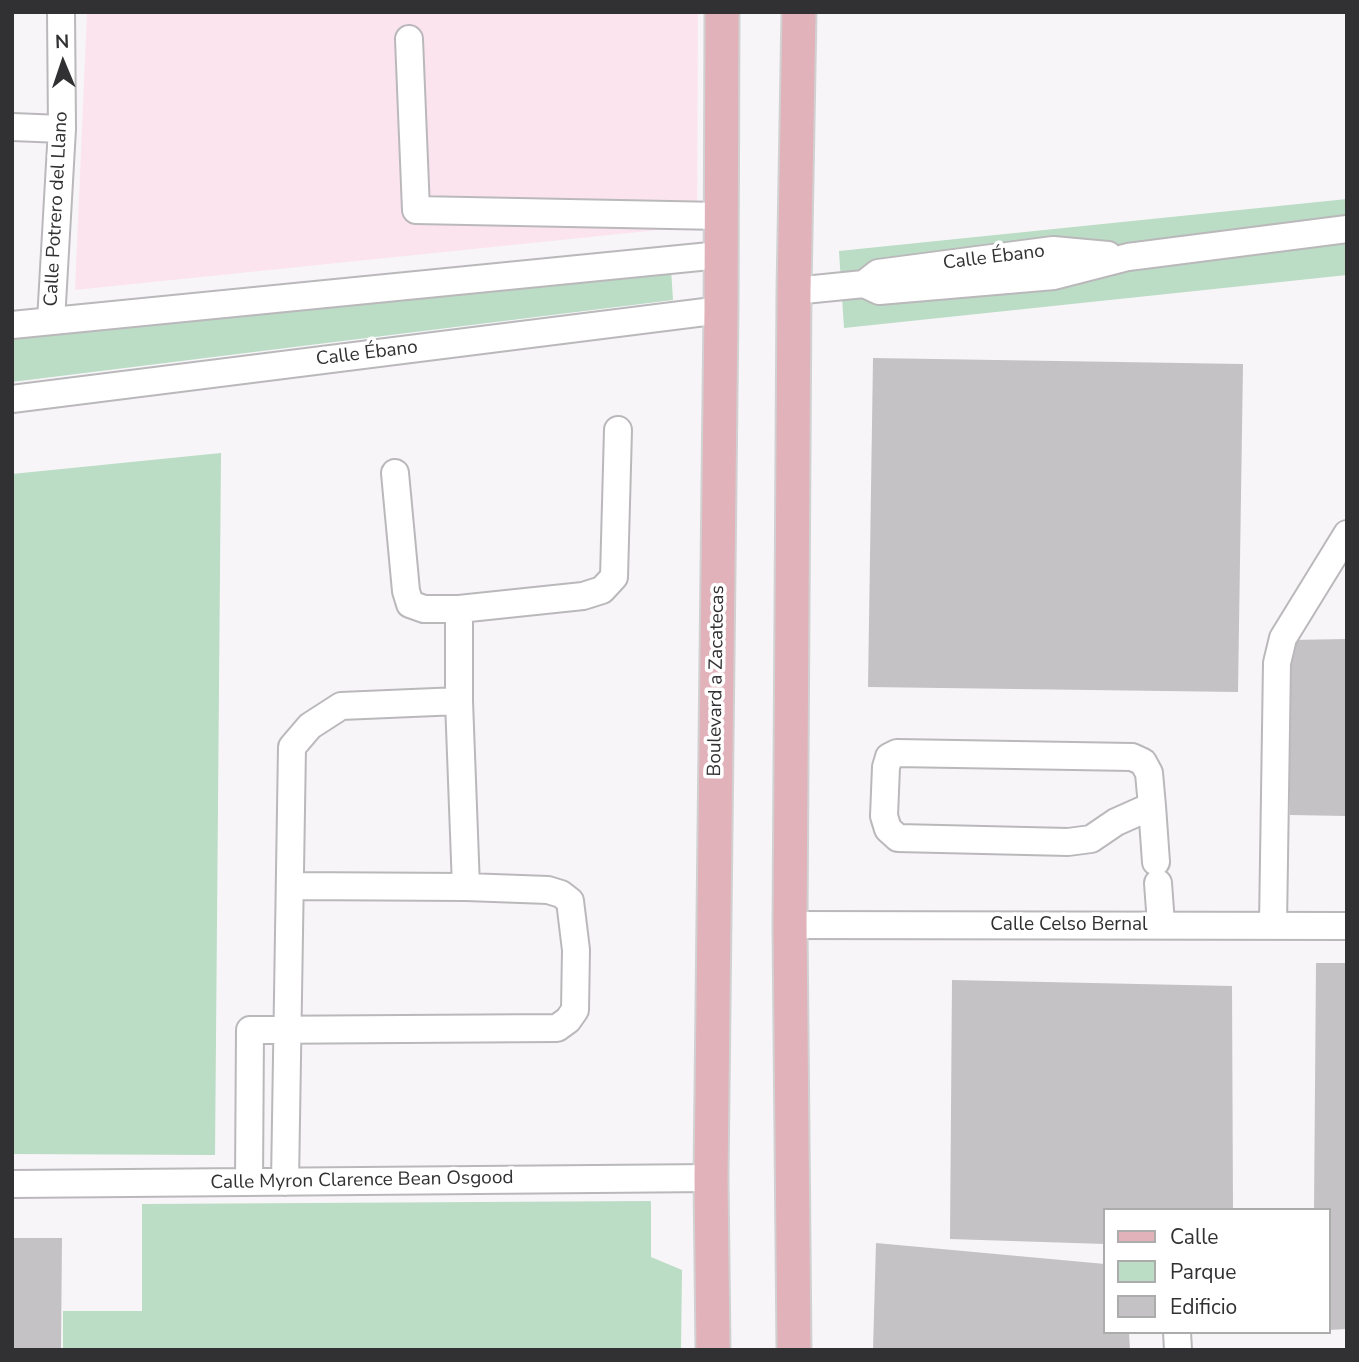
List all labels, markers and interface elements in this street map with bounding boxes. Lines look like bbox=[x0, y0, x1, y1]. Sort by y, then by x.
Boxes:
north arrow bbox=[28, 28, 98, 98]
text: N bbox=[55, 29, 70, 55]
street label: Calle Potrero del Llano bbox=[41, 111, 73, 307]
street label: Calle Ébano bbox=[942, 240, 1046, 276]
street label: Calle Ébano bbox=[315, 336, 419, 372]
street label: Boulevard a Zacatecas bbox=[704, 585, 730, 777]
street label: Calle Celso Bernal bbox=[990, 914, 1148, 936]
street label: Calle Myron Clarence Bean Osgood bbox=[210, 1167, 514, 1195]
legend bbox=[1104, 1208, 1331, 1334]
text: Calle bbox=[1170, 1223, 1218, 1251]
text: Parque bbox=[1170, 1258, 1237, 1286]
text: Edificio bbox=[1170, 1293, 1237, 1321]

